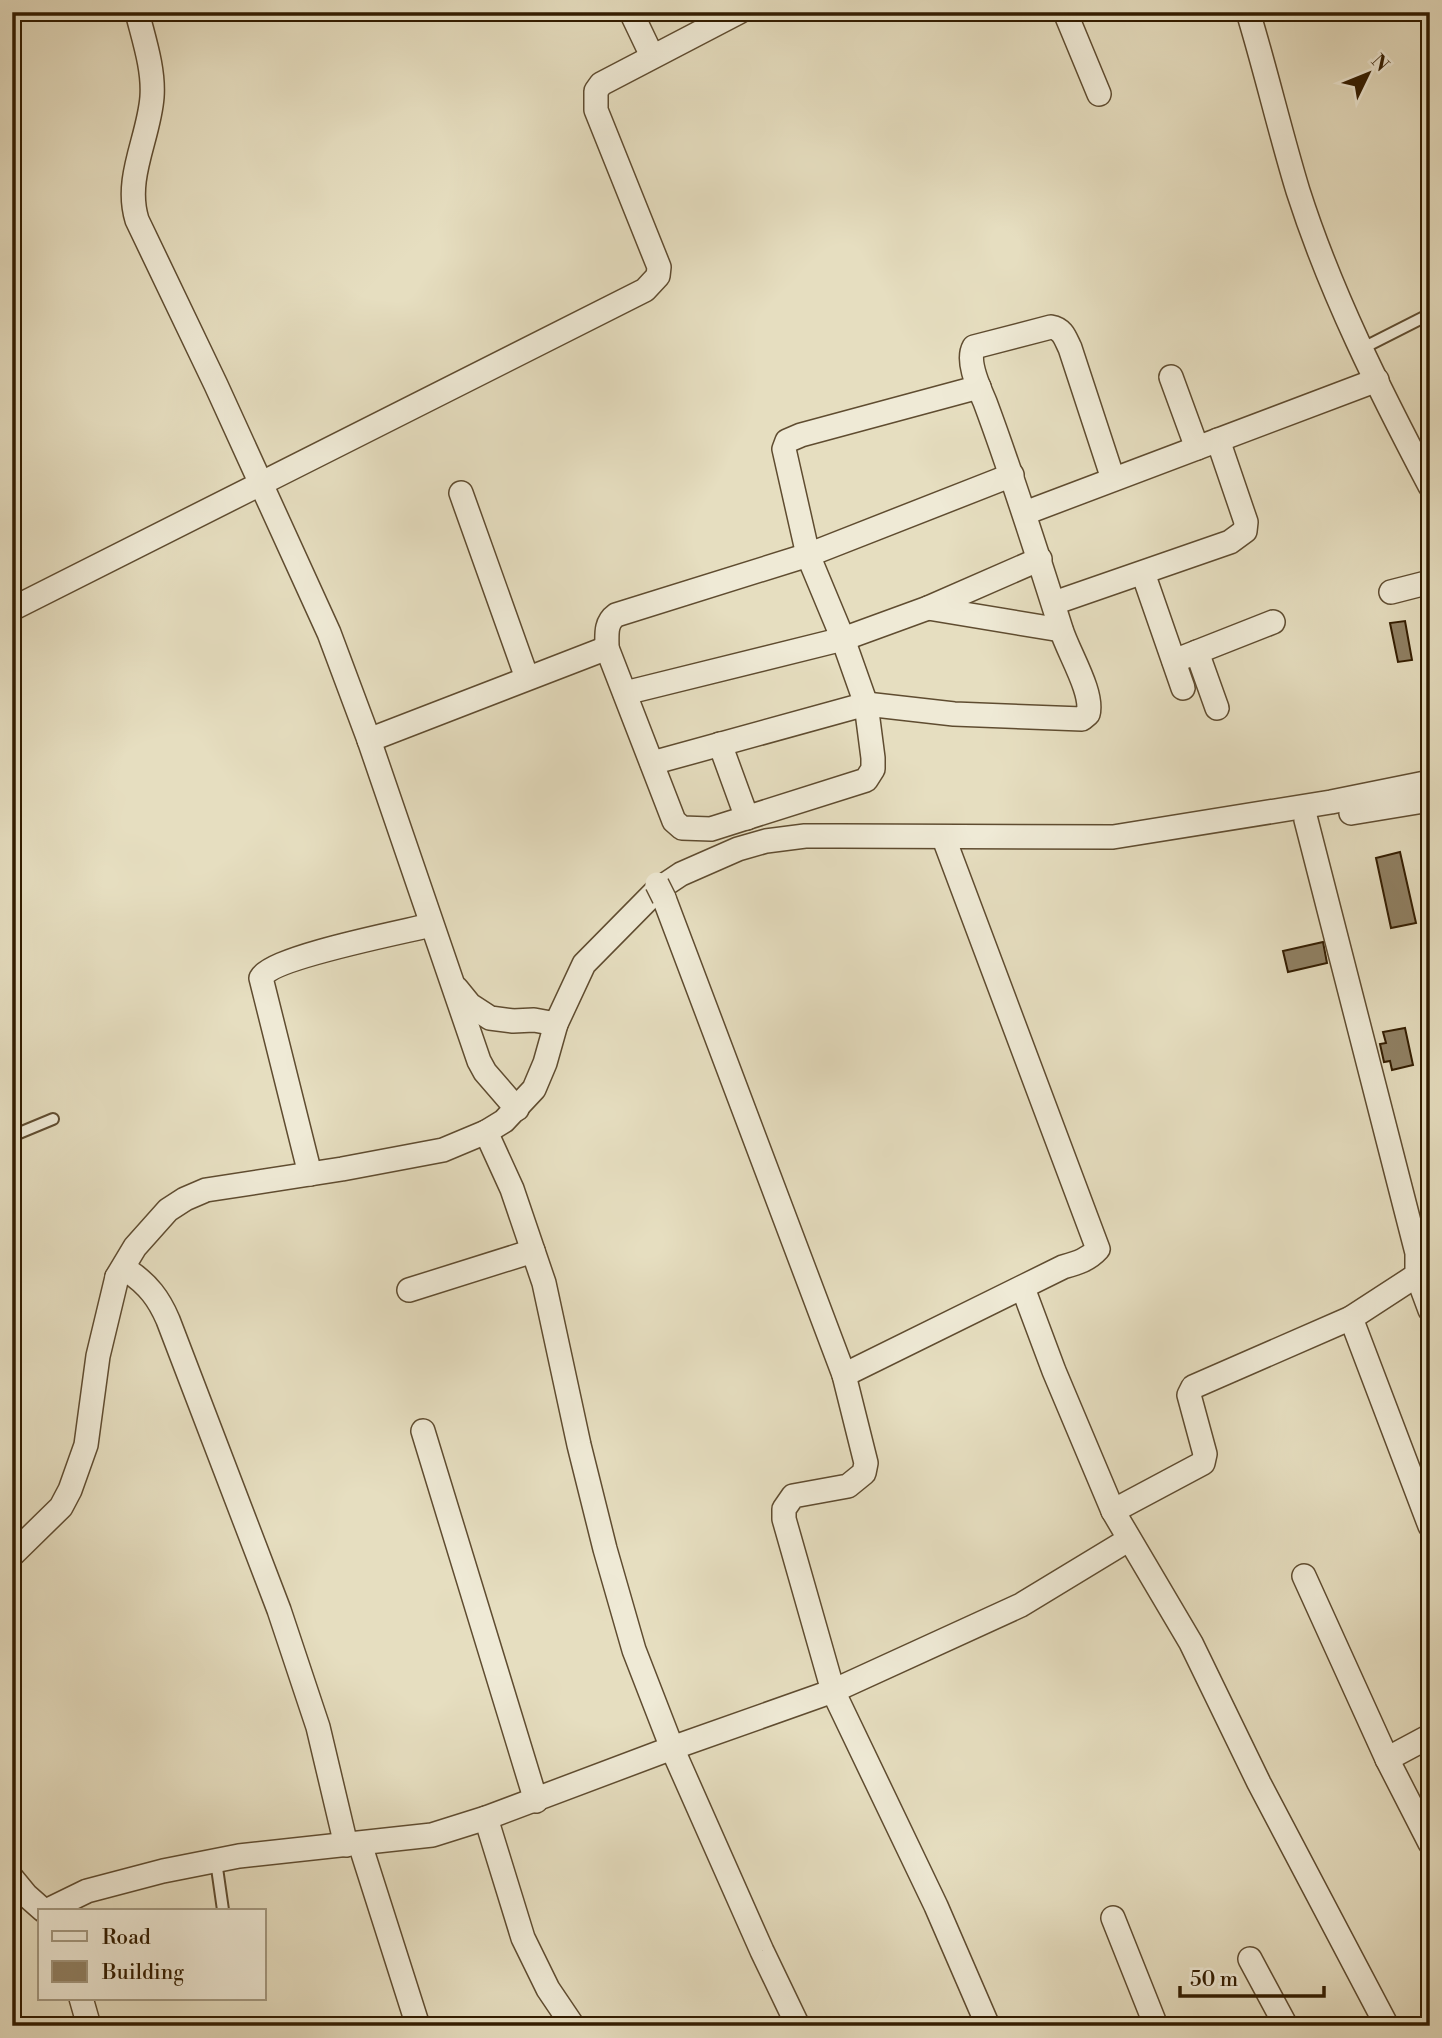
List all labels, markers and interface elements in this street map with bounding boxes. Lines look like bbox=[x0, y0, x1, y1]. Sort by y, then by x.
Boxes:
north arrow bbox=[1334, 38, 1404, 108]
text: N bbox=[1366, 49, 1394, 77]
legend bbox=[38, 1909, 266, 2000]
text: Road bbox=[102, 1925, 151, 1951]
scale bar bbox=[1180, 1954, 1323, 1998]
text: Building bbox=[101, 1960, 184, 1986]
text: 50 m bbox=[1190, 1967, 1238, 1993]

